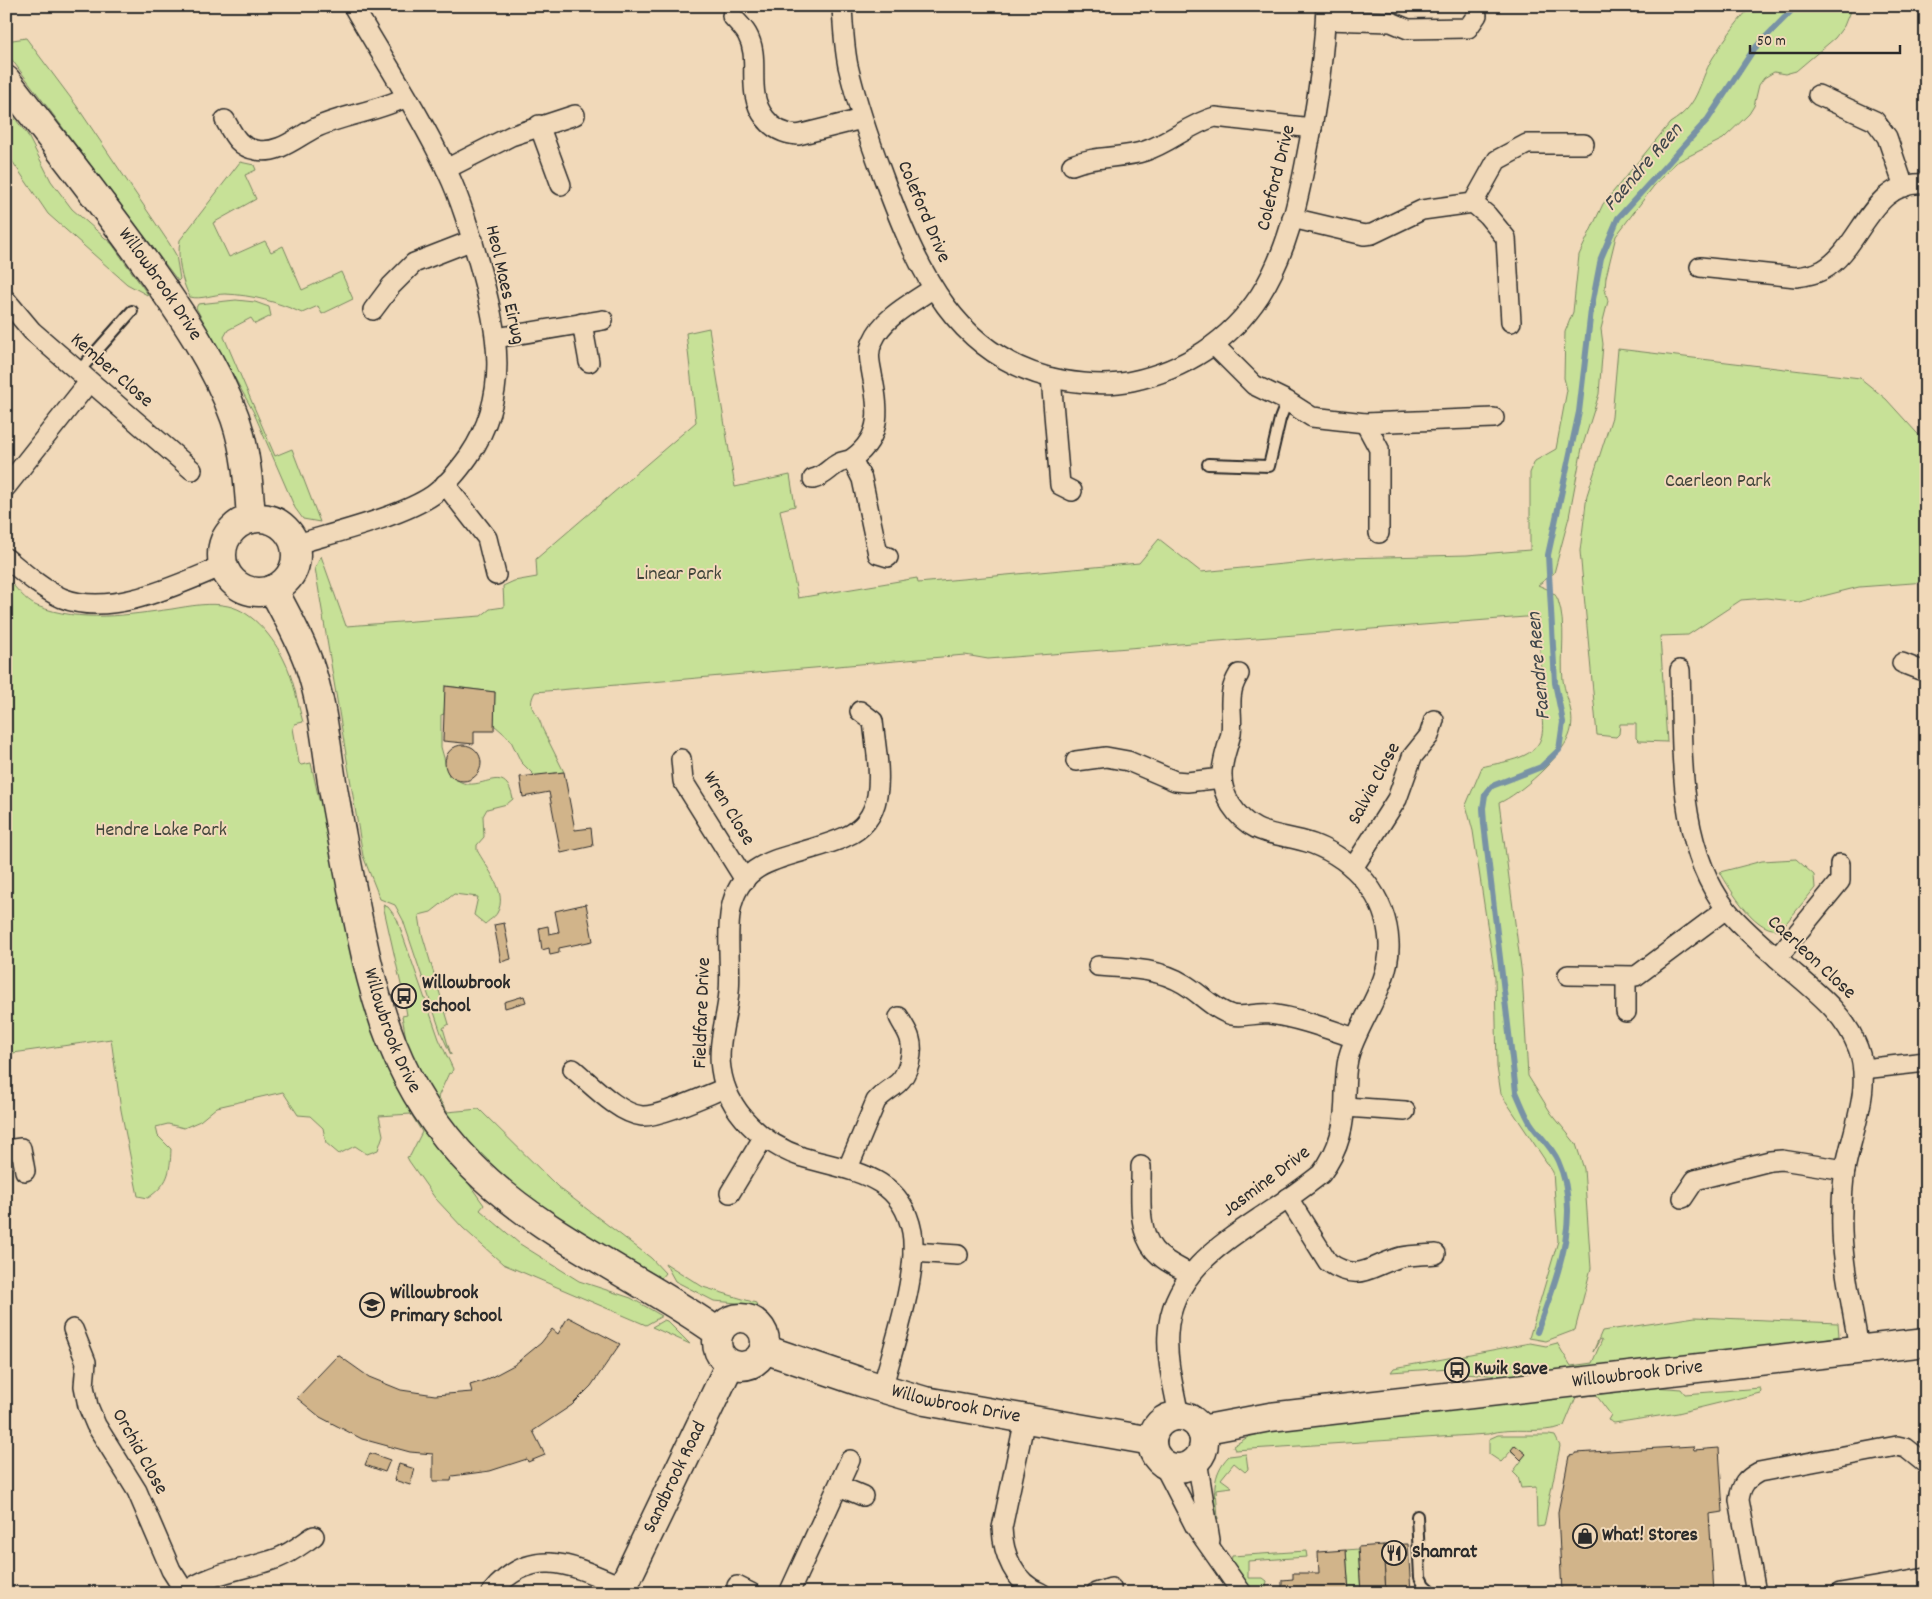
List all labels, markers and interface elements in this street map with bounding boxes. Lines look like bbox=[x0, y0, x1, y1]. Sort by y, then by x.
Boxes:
scale bar bbox=[1750, 22, 1900, 54]
text: 50 m bbox=[1757, 31, 1786, 53]
water label: Faendre Reen bbox=[1597, 116, 1692, 219]
street label: Coleford Drive bbox=[1250, 122, 1304, 234]
street label: Coleford Drive bbox=[889, 157, 957, 267]
street label: Willowbrook Drive bbox=[111, 222, 209, 347]
street label: Heol Maes Eirwg bbox=[477, 222, 531, 348]
street label: Kember Close bbox=[63, 327, 159, 415]
park label: Caerleon Park bbox=[1665, 468, 1771, 496]
park label: Linear Park bbox=[636, 561, 722, 589]
water label: Faendre Reen bbox=[1520, 609, 1560, 721]
street label: Salvia Close bbox=[1342, 738, 1409, 830]
street label: Wren Close bbox=[695, 767, 761, 852]
park label: Hendre Lake Park bbox=[95, 817, 227, 845]
street label: Caerleon Close bbox=[1760, 909, 1862, 1007]
street label: Fieldfare Drive bbox=[687, 957, 719, 1069]
street label: Willowbrook Drive bbox=[355, 965, 428, 1099]
place label: Willowbrook School bbox=[422, 970, 511, 1021]
bus stop icon: Willowbrook School bbox=[391, 983, 417, 1009]
street label: Jasmine Drive bbox=[1217, 1140, 1317, 1224]
place label: Willowbrook Primary School bbox=[390, 1280, 502, 1331]
school or university icon: Willowbrook Primary School bbox=[359, 1292, 385, 1318]
street label: Willowbrook Drive bbox=[1570, 1354, 1705, 1396]
place label: Kwik Save bbox=[1474, 1356, 1548, 1384]
bus stop icon: Kwik Save bbox=[1444, 1357, 1470, 1383]
street label: Willowbrook Drive bbox=[887, 1378, 1023, 1432]
street label: Orchid Close bbox=[104, 1404, 174, 1500]
street label: Sandbrook Road bbox=[637, 1417, 714, 1538]
place label: What! Stores bbox=[1602, 1522, 1698, 1550]
shop icon: What! Stores bbox=[1572, 1523, 1598, 1549]
place label: Shamrat bbox=[1412, 1539, 1478, 1567]
restaurant icon: Shamrat bbox=[1381, 1540, 1407, 1566]

